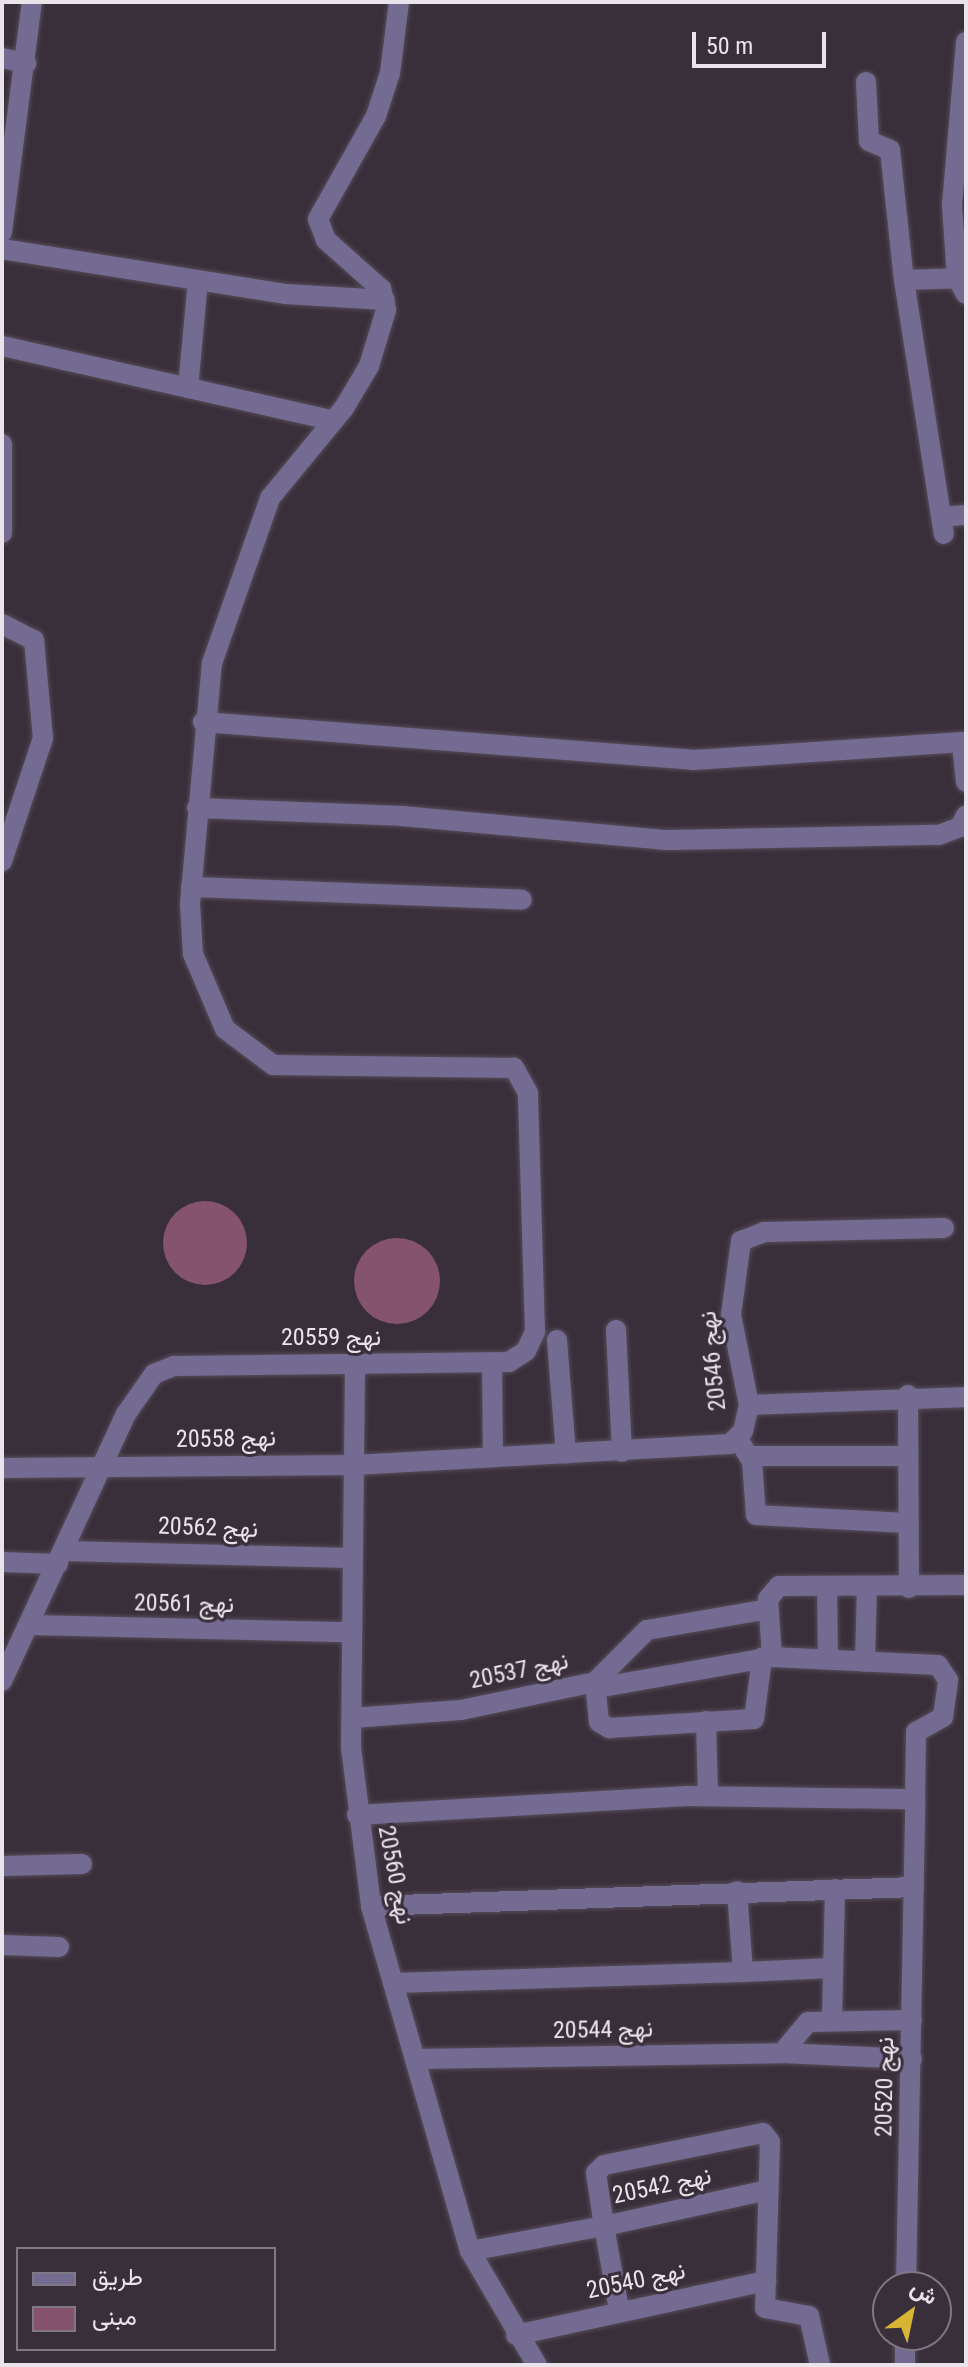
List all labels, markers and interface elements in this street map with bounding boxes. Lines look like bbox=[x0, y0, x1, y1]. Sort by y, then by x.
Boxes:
scale bar bbox=[696, 16, 830, 66]
text: 50 m bbox=[706, 32, 753, 60]
street label: نهج 20546 bbox=[693, 1310, 733, 1412]
street label: نهج 20559 bbox=[281, 1324, 381, 1352]
street label: نهج 20558 bbox=[176, 1424, 276, 1454]
street label: نهج 20562 bbox=[158, 1512, 258, 1544]
street label: نهج 20561 bbox=[134, 1589, 234, 1619]
street label: نهج 20537 bbox=[467, 1647, 571, 1695]
street label: نهج 20560 bbox=[371, 1823, 419, 1927]
street label: نهج 20544 bbox=[553, 2015, 653, 2045]
street label: نهج 20520 bbox=[870, 2037, 900, 2137]
street label: نهج 20542 bbox=[610, 2162, 714, 2210]
legend bbox=[16, 2247, 276, 2351]
street label: نهج 20540 bbox=[584, 2257, 688, 2305]
text: طريق bbox=[92, 2263, 143, 2291]
north arrow bbox=[872, 2271, 952, 2351]
text: ش bbox=[906, 2274, 942, 2310]
text: مبنى bbox=[92, 2303, 137, 2331]

